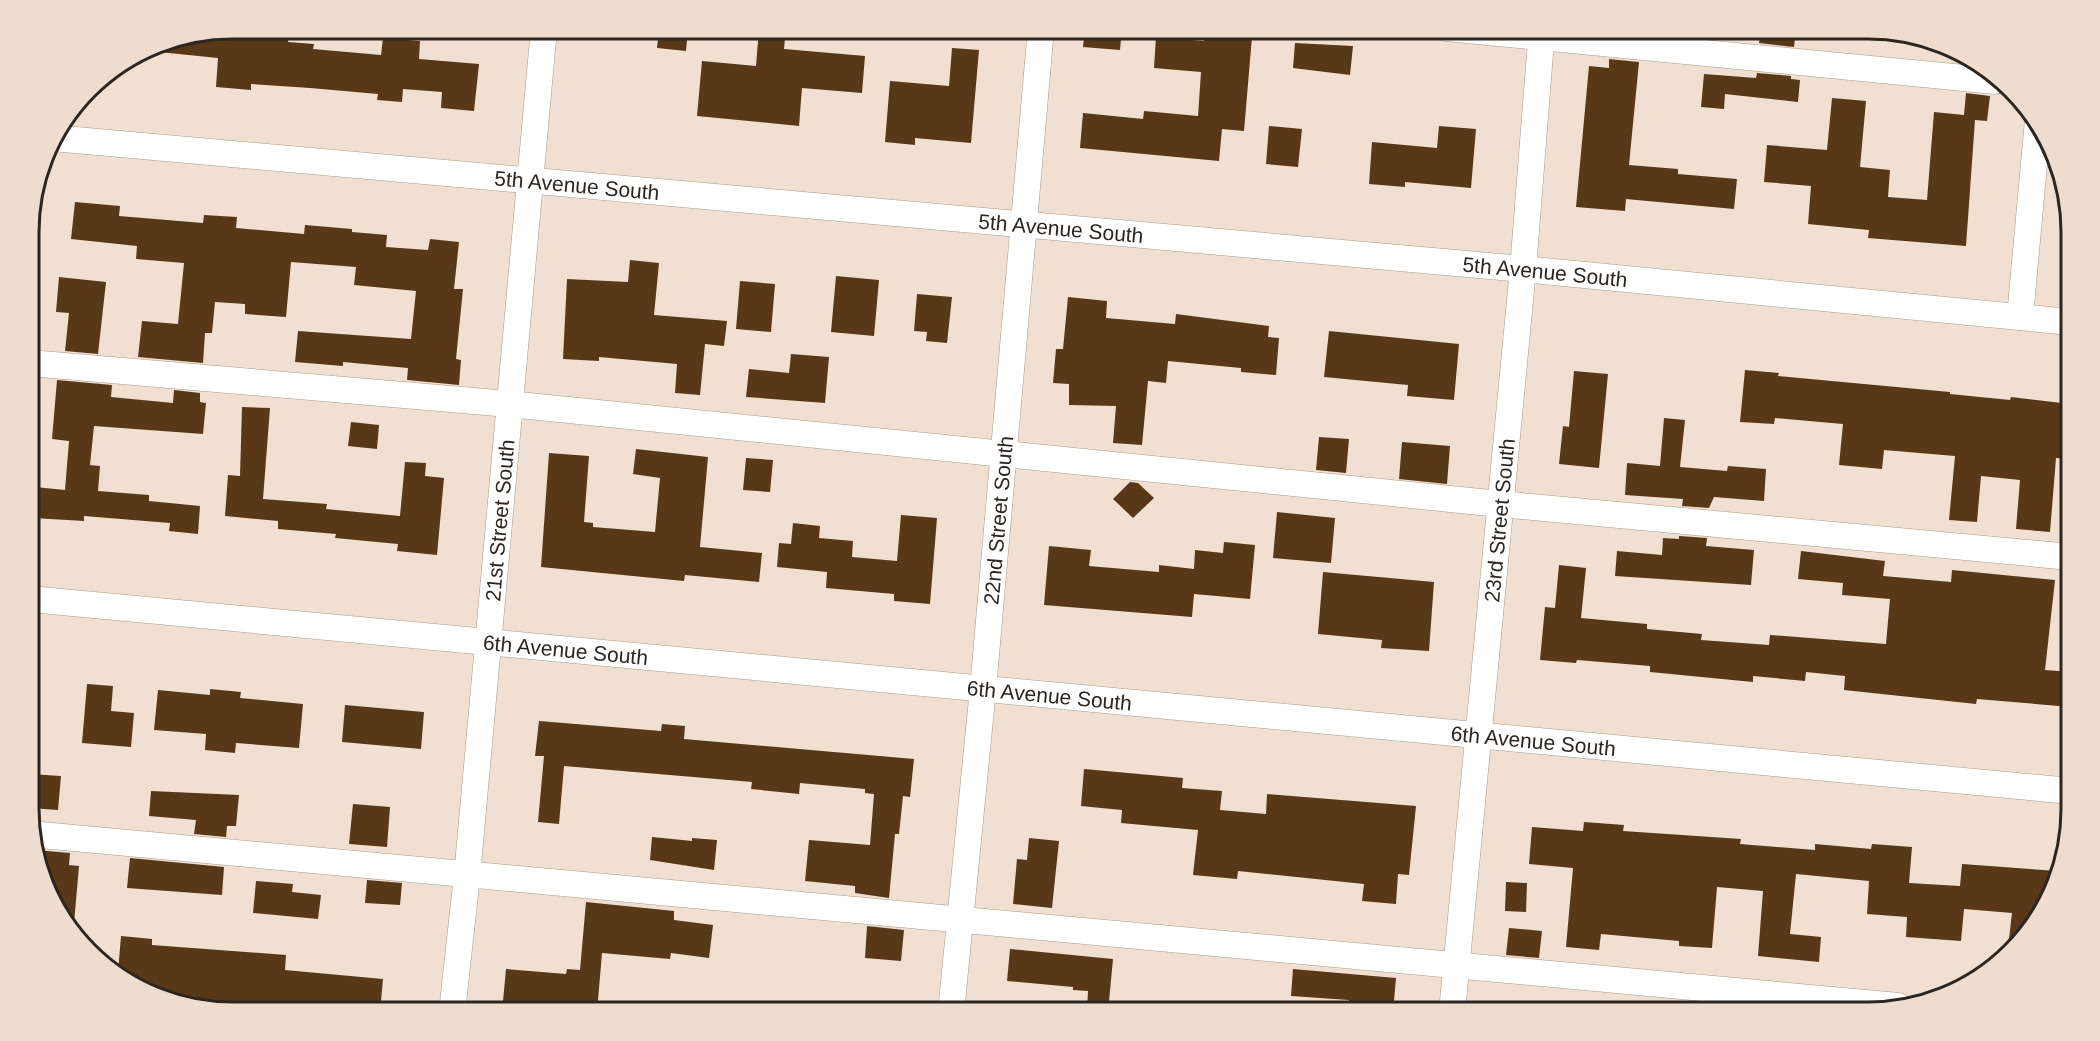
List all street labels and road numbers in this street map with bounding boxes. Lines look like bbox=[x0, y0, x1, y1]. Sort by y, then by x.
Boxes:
street label: 5th Avenue South bbox=[493, 166, 660, 203]
street label: 5th Avenue South bbox=[978, 209, 1144, 247]
street label: 5th Avenue South bbox=[1462, 252, 1629, 291]
street label: 22nd Street South bbox=[979, 435, 1017, 606]
street label: 23rd Street South bbox=[1480, 437, 1518, 603]
street label: 21st Street South bbox=[481, 438, 518, 602]
street label: 6th Avenue South bbox=[482, 630, 649, 669]
street label: 6th Avenue South bbox=[966, 676, 1133, 714]
street label: 6th Avenue South bbox=[1450, 721, 1617, 760]

